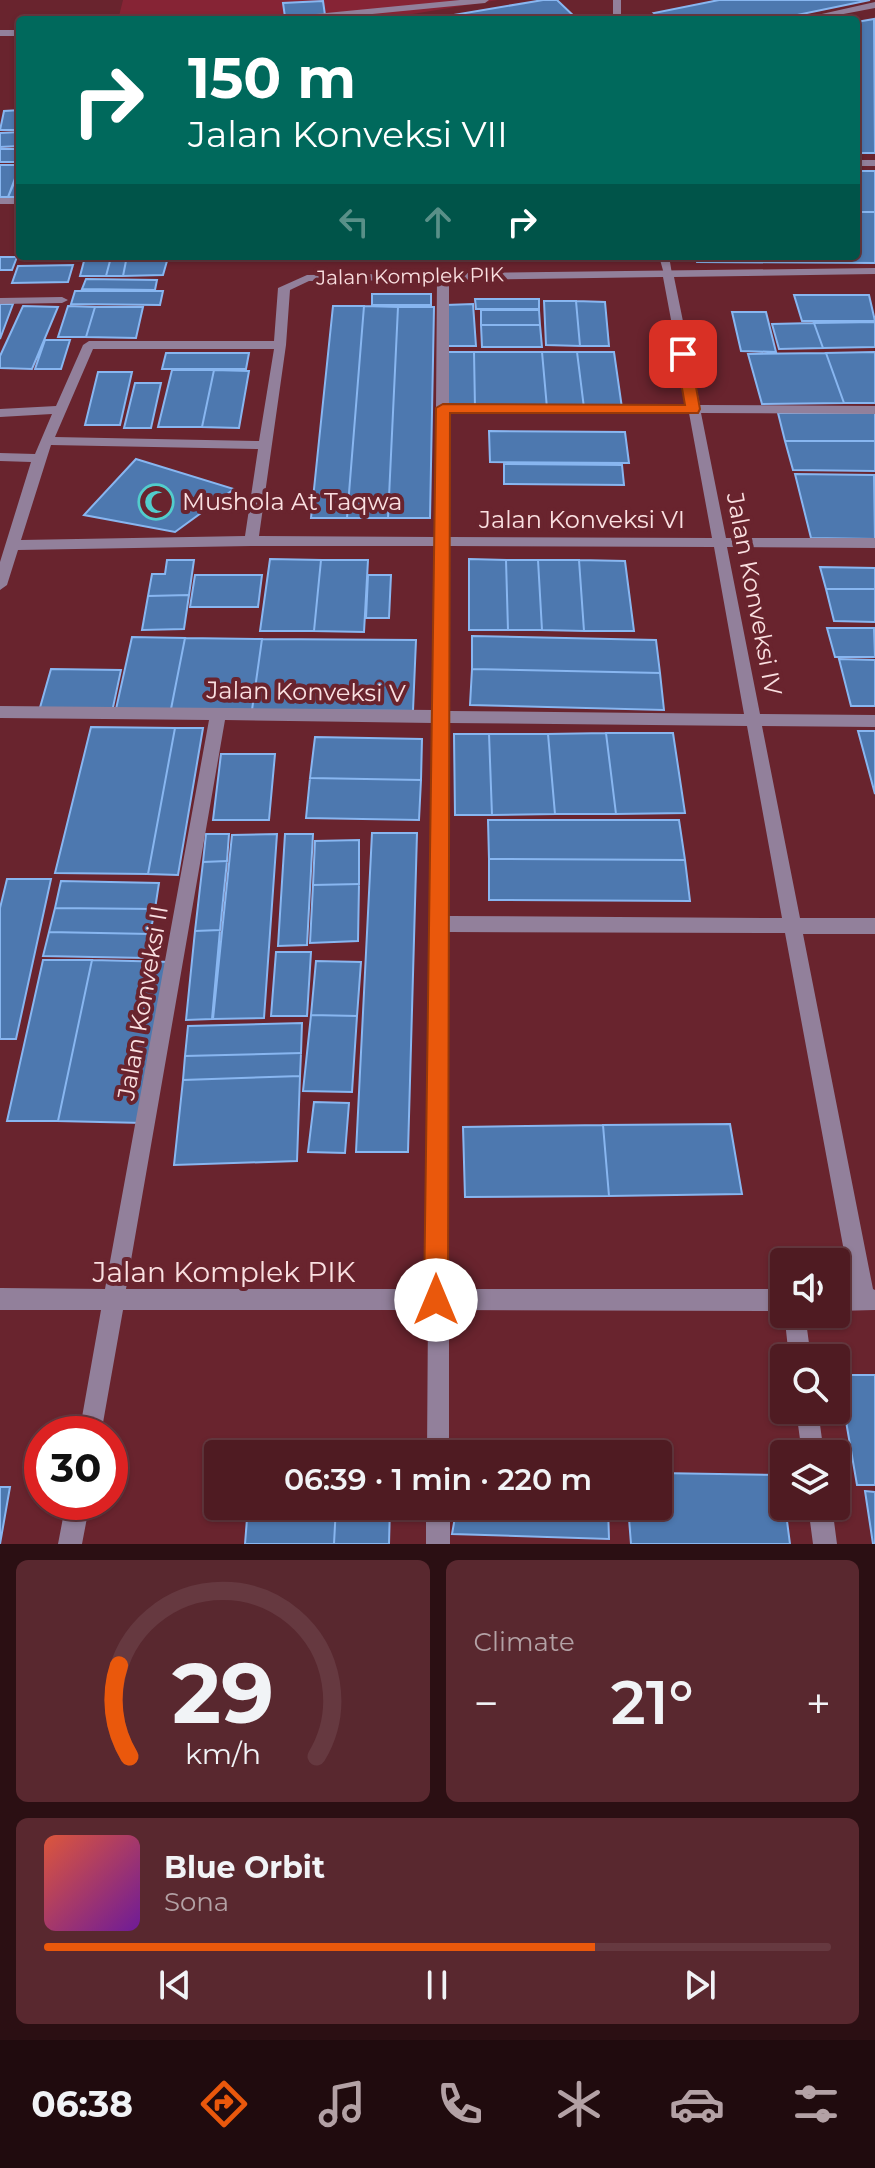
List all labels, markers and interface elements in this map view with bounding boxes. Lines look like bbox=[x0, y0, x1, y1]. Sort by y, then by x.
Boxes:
text: 150 m bbox=[188, 44, 356, 112]
icon: right bbox=[56, 48, 160, 152]
text: Jalan Konveksi VII bbox=[188, 112, 508, 156]
icon: left bbox=[332, 200, 376, 244]
icon: ahead bbox=[416, 200, 460, 244]
icon: right bbox=[500, 200, 544, 244]
street label: Jalan Komplek PIK bbox=[315, 262, 505, 290]
pin bbox=[649, 320, 717, 388]
icon: arrive bbox=[661, 332, 705, 376]
mosque icon: Mushola At Taqwa bbox=[137, 483, 175, 521]
place label: Mushola At Taqwa bbox=[182, 487, 402, 516]
street label: Jalan Konveksi IV bbox=[720, 489, 788, 698]
street label: Jalan Konveksi VI bbox=[478, 505, 685, 534]
street label: Jalan Konveksi V bbox=[205, 675, 406, 708]
street label: Jalan Konveksi II bbox=[111, 903, 174, 1103]
map controls bbox=[770, 1248, 850, 1520]
button: sound bbox=[770, 1248, 850, 1328]
street label: Jalan Komplek PIK bbox=[91, 1255, 356, 1289]
position arrow bbox=[394, 1258, 478, 1342]
button: search bbox=[770, 1344, 850, 1424]
speed limit sign: 30 bbox=[24, 1416, 128, 1520]
button: layers bbox=[770, 1440, 850, 1520]
text: 06:39 · 1 min · 220 m bbox=[284, 1461, 592, 1498]
text: Climate bbox=[474, 1626, 575, 1658]
text: 29 bbox=[172, 1642, 274, 1744]
text: 21° bbox=[611, 1666, 694, 1739]
text: − bbox=[474, 1676, 499, 1730]
text: + bbox=[806, 1676, 831, 1730]
text: km/h bbox=[185, 1736, 261, 1771]
text: Blue Orbit bbox=[164, 1849, 325, 1886]
text: Sona bbox=[164, 1886, 229, 1918]
icon: previous bbox=[153, 1963, 197, 2007]
icon: pause bbox=[415, 1963, 459, 2007]
icon: next bbox=[678, 1963, 722, 2007]
icon: directions bbox=[196, 2076, 252, 2132]
icon: music bbox=[314, 2076, 370, 2132]
icon: phone bbox=[432, 2076, 488, 2132]
icon: climate bbox=[551, 2076, 607, 2132]
icon: car bbox=[669, 2076, 725, 2132]
icon: filters bbox=[788, 2076, 844, 2132]
text: 06:38 bbox=[31, 2082, 133, 2126]

